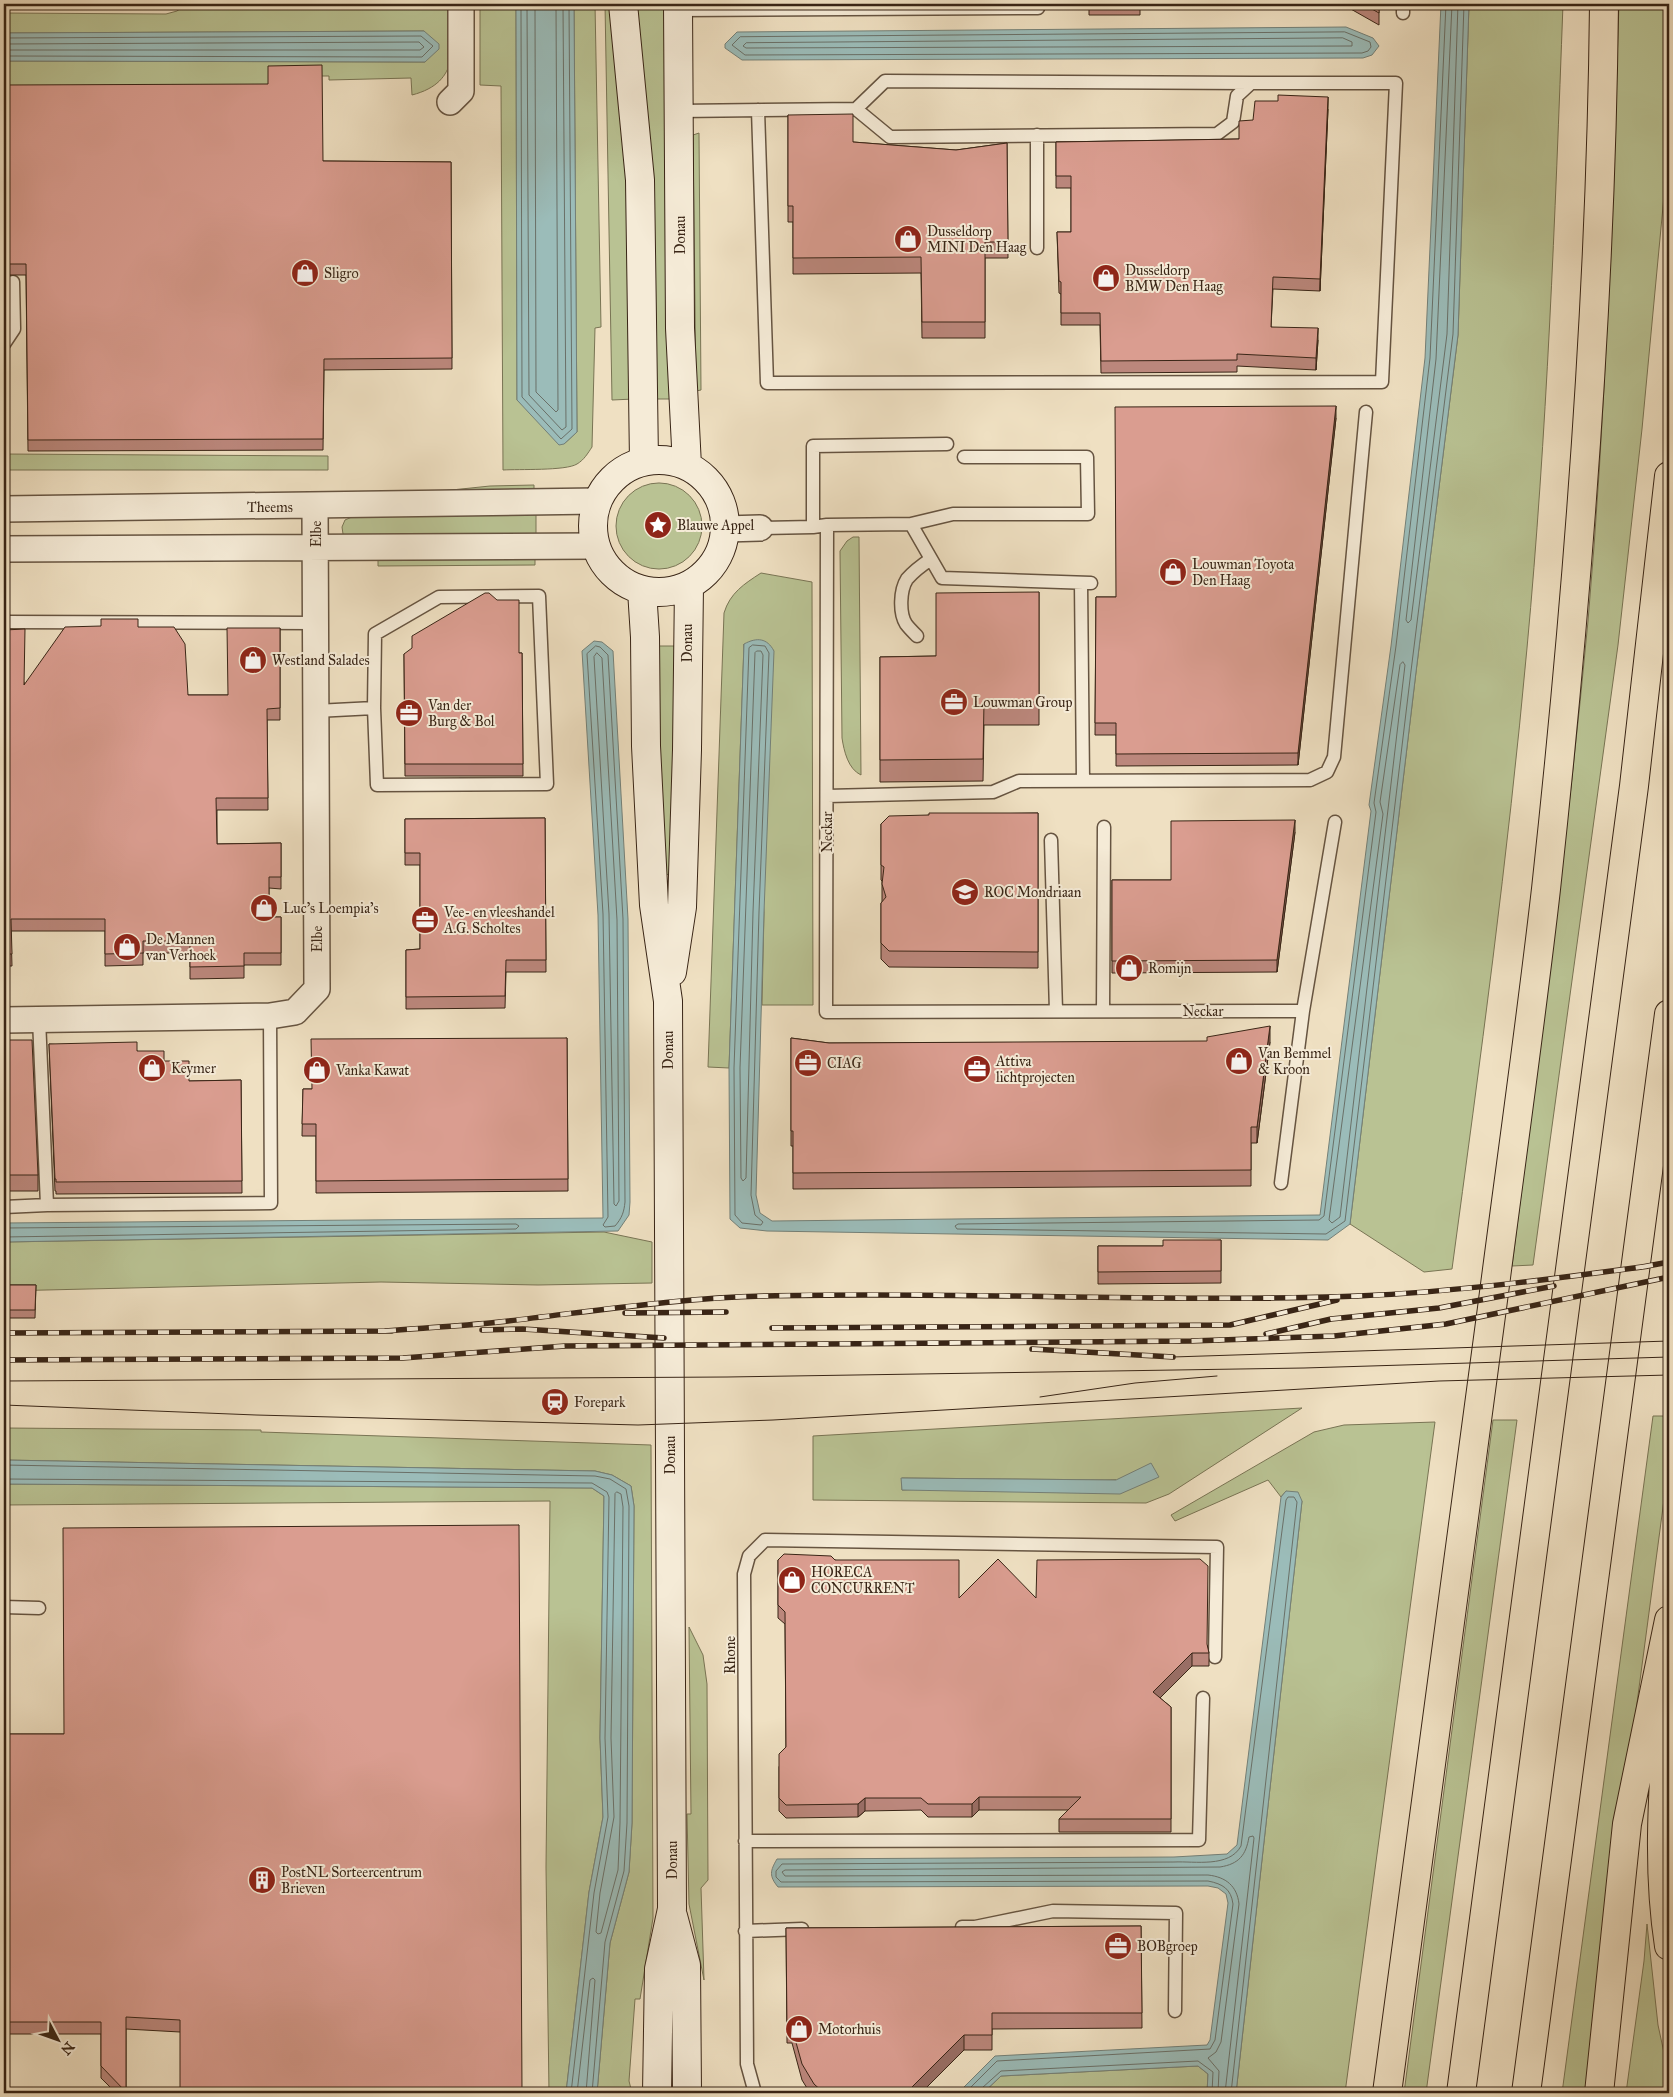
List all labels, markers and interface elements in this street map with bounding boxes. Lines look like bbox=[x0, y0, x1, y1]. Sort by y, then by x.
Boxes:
street label: Donau bbox=[672, 215, 689, 255]
place label: Dusseldorp MINI Den Haag bbox=[927, 223, 1027, 256]
shop icon: Dusseldorp MINI Den Haag bbox=[893, 224, 923, 254]
shop icon: Sligro bbox=[290, 258, 320, 288]
place label: Dusseldorp BMW Den Haag bbox=[1125, 262, 1223, 295]
shop icon: Dusseldorp BMW Den Haag bbox=[1091, 263, 1121, 293]
place label: Sligro bbox=[324, 265, 359, 282]
street label: Theems bbox=[247, 499, 293, 516]
place icon: Blauwe Appel bbox=[643, 510, 673, 540]
place label: Blauwe Appel bbox=[677, 517, 755, 534]
street label: Elbe bbox=[308, 521, 325, 547]
place label: Louwman Toyota Den Haag bbox=[1192, 556, 1294, 589]
shop icon: Louwman Toyota Den Haag bbox=[1158, 557, 1188, 587]
street label: Donau bbox=[679, 623, 696, 663]
shop icon: Westland Salades bbox=[238, 645, 268, 675]
place label: Westland Salades bbox=[272, 652, 370, 669]
office icon: Louwman Group bbox=[939, 687, 969, 717]
place label: Louwman Group bbox=[973, 694, 1072, 711]
place label: Van der Burg & Bol bbox=[427, 697, 495, 730]
office icon: Van der Burg & Bol bbox=[394, 698, 424, 728]
street label: Neckar bbox=[819, 811, 836, 853]
school or university icon: ROC Mondriaan bbox=[950, 877, 980, 907]
place label: ROC Mondriaan bbox=[984, 884, 1082, 901]
shop icon: Luc's Loempia's bbox=[249, 893, 279, 923]
place label: Luc's Loempia's bbox=[283, 900, 379, 917]
place label: Vee- en vleeshandel A.G. Scholtes bbox=[443, 904, 555, 937]
office icon: Vee- en vleeshandel A.G. Scholtes bbox=[410, 905, 440, 935]
street label: Elbe bbox=[309, 926, 326, 952]
place label: De Mannen van Verhoek bbox=[145, 931, 217, 964]
shop icon: De Mannen van Verhoek bbox=[112, 932, 142, 962]
shop icon: Romijn bbox=[1114, 953, 1144, 983]
place label: Romijn bbox=[1148, 960, 1192, 977]
street label: Neckar bbox=[1182, 1003, 1224, 1020]
street label: Donau bbox=[660, 1030, 677, 1070]
place label: Van Bemmel & Kroon bbox=[1257, 1045, 1332, 1078]
shop icon: Van Bemmel & Kroon bbox=[1224, 1046, 1254, 1076]
office icon: CIAG bbox=[793, 1048, 823, 1078]
shop icon: Keymer bbox=[137, 1053, 167, 1083]
place label: Attiva lichtprojecten bbox=[995, 1053, 1075, 1086]
office icon: Attiva lichtprojecten bbox=[962, 1054, 992, 1084]
shop icon: Vanka Kawat bbox=[302, 1055, 332, 1085]
place label: CIAG bbox=[827, 1055, 862, 1072]
place label: Keymer bbox=[171, 1060, 217, 1077]
place label: Vanka Kawat bbox=[335, 1062, 409, 1079]
station icon: Forepark bbox=[540, 1387, 570, 1417]
place label: Forepark bbox=[574, 1394, 626, 1411]
street label: Donau bbox=[662, 1435, 679, 1475]
place label: HORECA CONCURRENT bbox=[811, 1564, 915, 1597]
shop icon: HORECA CONCURRENT bbox=[777, 1565, 807, 1595]
street label: Rhone bbox=[722, 1636, 739, 1674]
street label: Donau bbox=[664, 1840, 681, 1880]
place label: PostNL Sorteercentrum Brieven bbox=[281, 1864, 422, 1897]
building icon: PostNL Sorteercentrum Brieven bbox=[247, 1865, 277, 1895]
office icon: BOBgroep bbox=[1103, 1931, 1133, 1961]
place label: BOBgroep bbox=[1137, 1938, 1198, 1955]
north arrow bbox=[32, 2014, 82, 2064]
shop icon: Motorhuis bbox=[784, 2014, 814, 2044]
place label: Motorhuis bbox=[818, 2021, 881, 2038]
text: N bbox=[57, 2038, 78, 2058]

